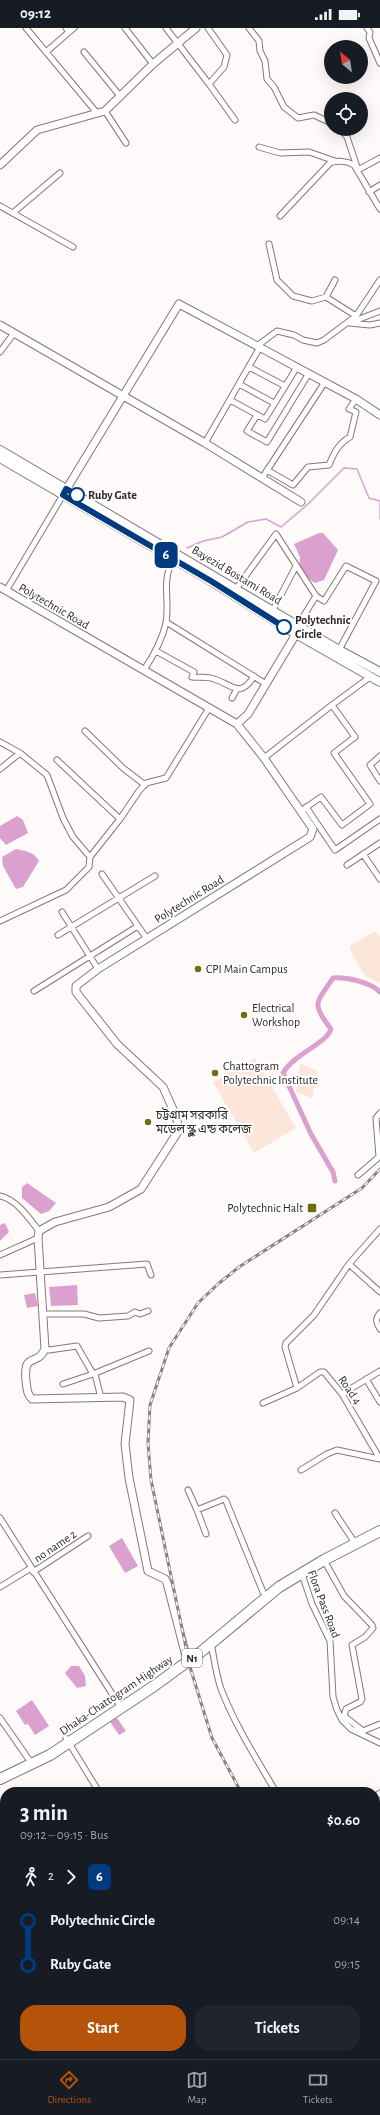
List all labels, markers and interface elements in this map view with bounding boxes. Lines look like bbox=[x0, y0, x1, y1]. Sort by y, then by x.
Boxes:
text: 09:12 bbox=[20, 6, 51, 21]
north arrow bbox=[324, 40, 368, 84]
map controls bbox=[324, 40, 368, 136]
button: locate bbox=[324, 92, 368, 136]
marker: Ruby Gate bbox=[69, 487, 85, 503]
place label: Ruby Gate bbox=[88, 489, 137, 502]
line badge: 6 bbox=[153, 542, 179, 568]
street label: Bayezid Bostami Road bbox=[189, 543, 284, 607]
text: 6 bbox=[163, 548, 169, 562]
street label: Polytechnic Road bbox=[16, 581, 91, 632]
place label: Polytechnic Circle bbox=[295, 614, 351, 640]
marker: Polytechnic Circle bbox=[276, 619, 292, 635]
street label: Polytechnic Road bbox=[152, 873, 226, 926]
place label: CPI Main Campus bbox=[206, 963, 288, 975]
marker: CPI Main Campus bbox=[193, 964, 203, 974]
place label: Electrical Workshop bbox=[252, 1002, 300, 1028]
marker: Electrical Workshop bbox=[239, 1010, 249, 1020]
place label: Chattogram Polytechnic Institute bbox=[223, 1060, 318, 1087]
marker: Chattogram Polytechnic Institute bbox=[210, 1068, 220, 1078]
place label: চট্টগ্রাম সরকারি মডেল স্কুল এন্ড কলেজ bbox=[155, 1107, 252, 1137]
marker: চট্টগ্রাম সরকারি মডেল স্কুল এন্ড কলেজ bbox=[143, 1117, 153, 1127]
place label: Polytechnic Halt bbox=[227, 1202, 303, 1215]
marker: Polytechnic Halt bbox=[306, 1202, 318, 1214]
street label: Road 4 bbox=[336, 1374, 364, 1407]
street label: no name 2 bbox=[32, 1527, 79, 1564]
street label: Flora Pass Road bbox=[306, 1569, 342, 1639]
road number: N1 bbox=[182, 1649, 202, 1667]
street label: Dhaka-Chattogram Highway bbox=[57, 1653, 175, 1738]
text: 3 min bbox=[20, 1802, 68, 1824]
text: $0.60 bbox=[327, 1813, 360, 1828]
text: 09:12 – 09:15 · Bus bbox=[20, 1829, 108, 1842]
icon: walk bbox=[20, 1866, 42, 1888]
icon: forward bbox=[60, 1866, 82, 1888]
text: 2 bbox=[48, 1870, 54, 1883]
text: 6 bbox=[96, 1870, 103, 1884]
text: Polytechnic Circle bbox=[50, 1913, 155, 1928]
text: 09:14 bbox=[333, 1914, 360, 1927]
text: Ruby Gate bbox=[50, 1957, 111, 1972]
text: 09:15 bbox=[334, 1958, 360, 1971]
button: Start bbox=[20, 2005, 186, 2051]
button: Tickets bbox=[194, 2005, 360, 2051]
tab: Directions bbox=[47, 2069, 91, 2106]
tab: Map bbox=[186, 2069, 208, 2106]
tab: Tickets bbox=[303, 2069, 333, 2106]

